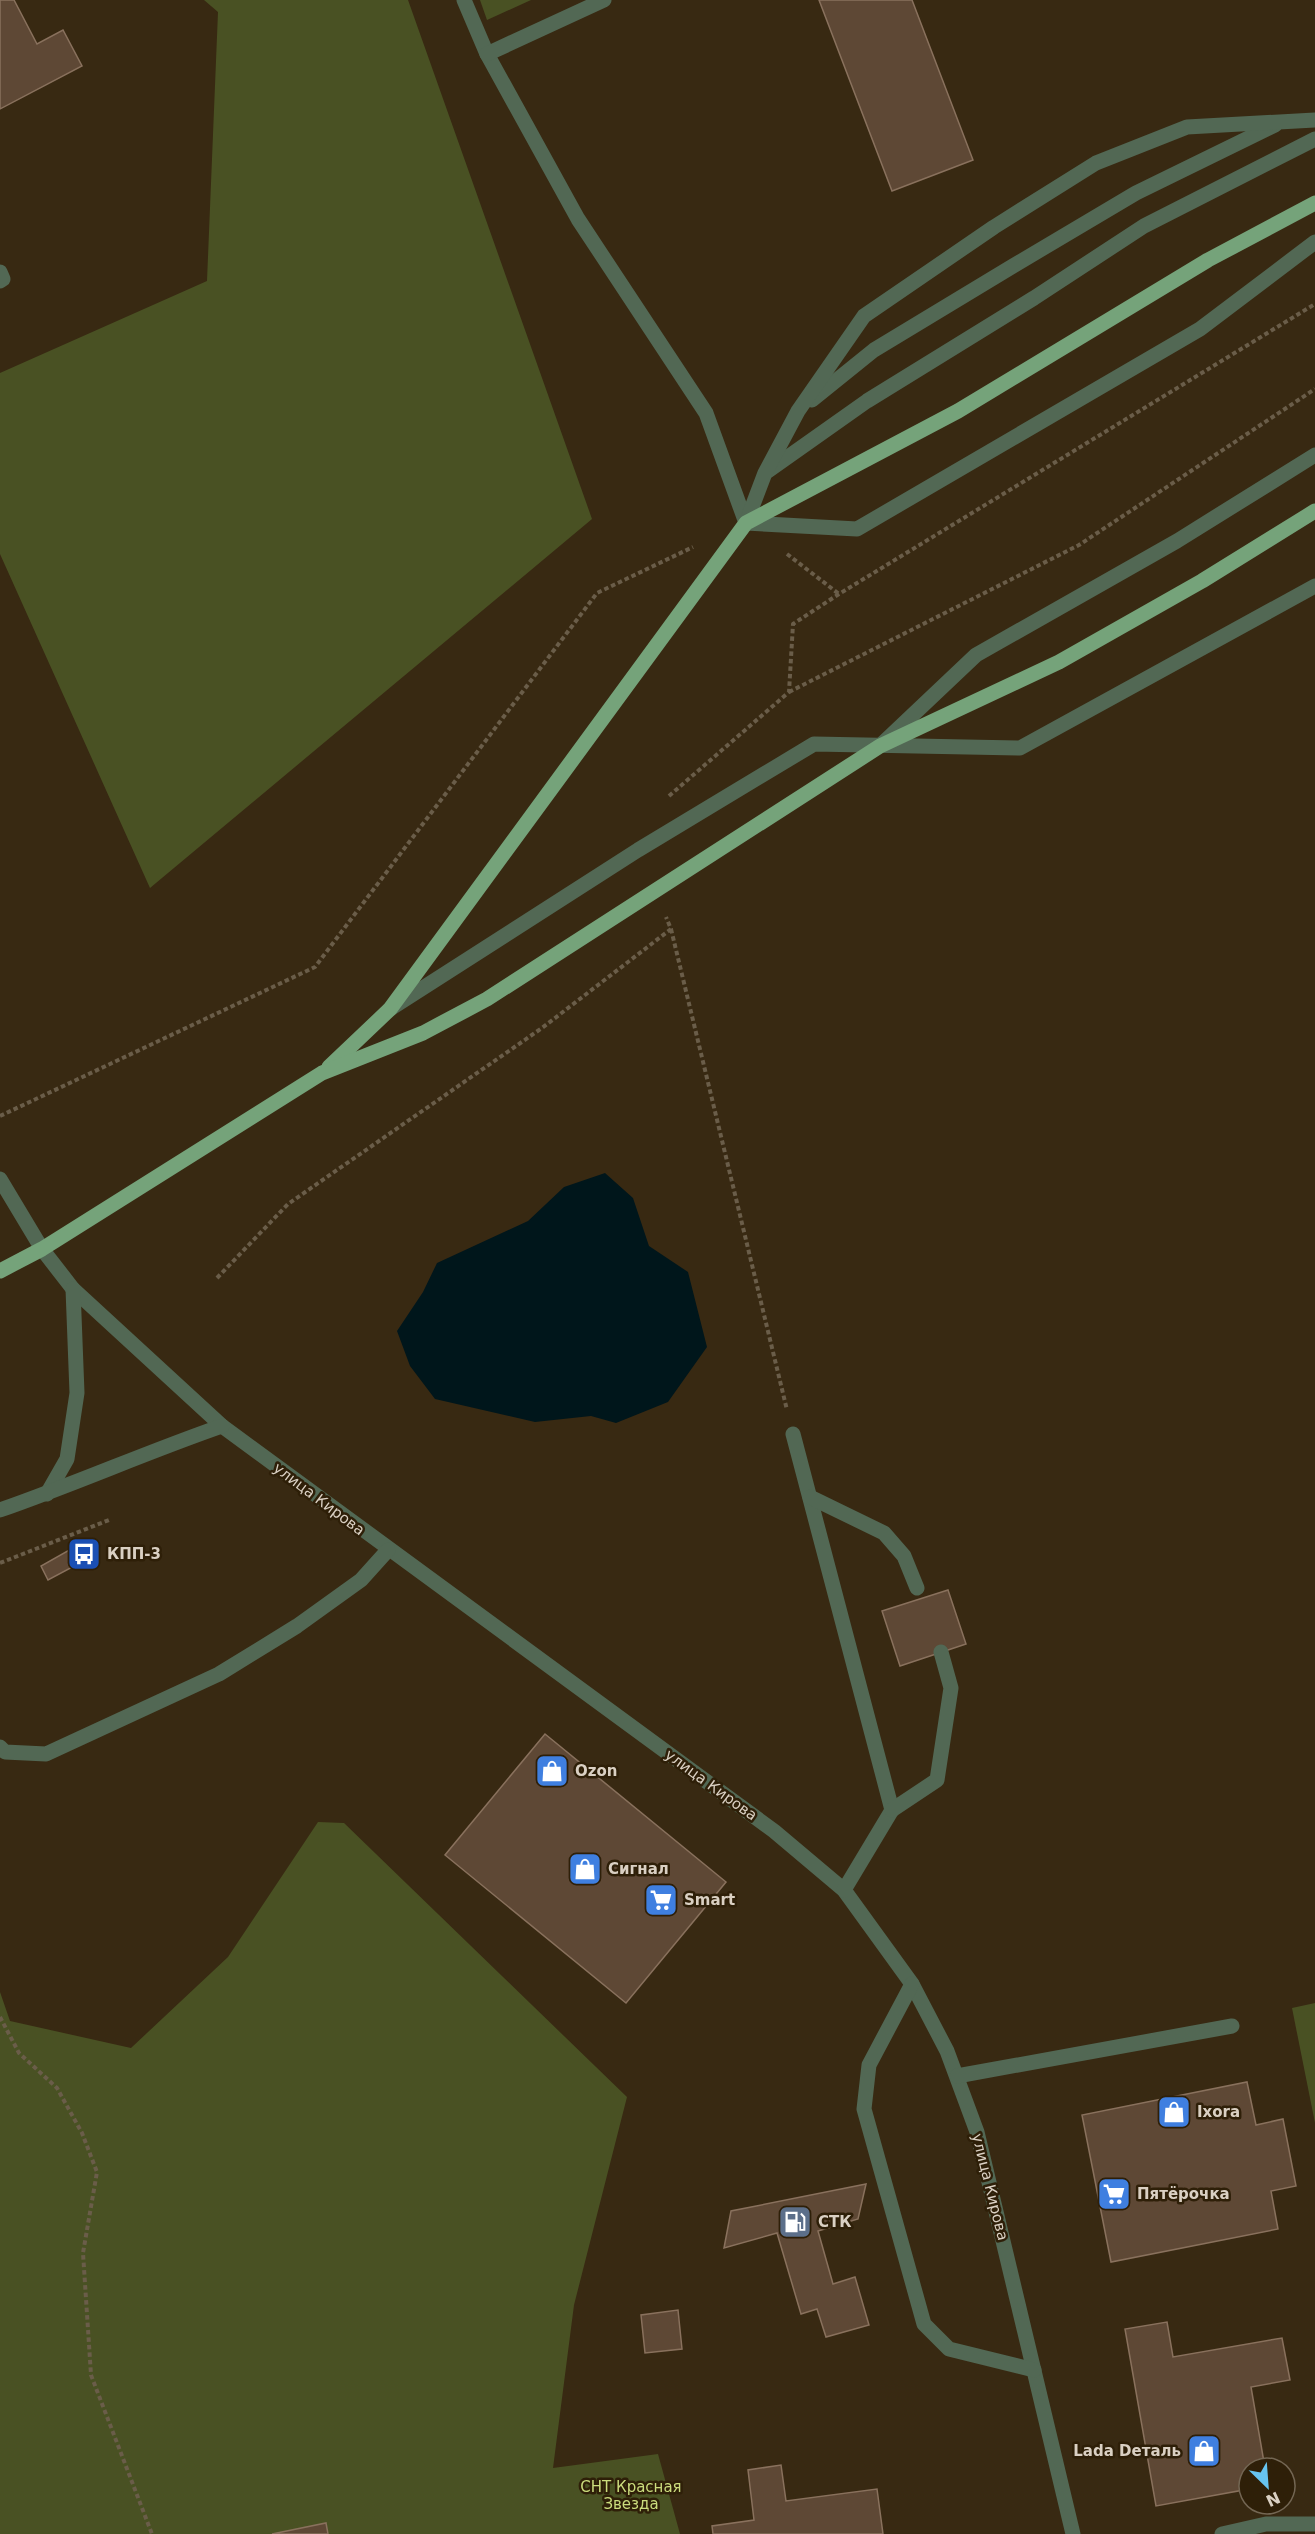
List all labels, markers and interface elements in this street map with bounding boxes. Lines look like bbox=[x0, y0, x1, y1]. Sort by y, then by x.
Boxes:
street label: улица Кирова bbox=[270, 1459, 368, 1539]
bus stop icon: КПП-3 bbox=[66, 1536, 102, 1572]
place label: КПП-3 bbox=[107, 1545, 161, 1563]
street label: улица Кирова bbox=[661, 1746, 761, 1824]
shop icon: Ozon bbox=[534, 1753, 570, 1789]
place label: Ozon bbox=[575, 1762, 617, 1780]
shop icon: Сигнал bbox=[567, 1851, 603, 1887]
place label: Сигнал bbox=[608, 1860, 669, 1878]
supermarket icon: Smart bbox=[643, 1882, 679, 1918]
place label: Smart bbox=[684, 1891, 735, 1909]
shop icon: Ixora bbox=[1156, 2094, 1192, 2130]
place label: Ixora bbox=[1197, 2103, 1240, 2121]
street label: улица Кирова bbox=[968, 2132, 1012, 2242]
supermarket icon: Пятёрочка bbox=[1096, 2176, 1132, 2212]
place label: Пятёрочка bbox=[1137, 2185, 1230, 2203]
fuel station icon: СТК bbox=[777, 2204, 813, 2240]
place label: СТК bbox=[818, 2213, 852, 2231]
shop icon: Lada Dеталь bbox=[1186, 2433, 1222, 2469]
place label: Lada Dеталь bbox=[1073, 2442, 1181, 2460]
north arrow bbox=[1237, 2456, 1297, 2516]
park label: СНТ Красная Звезда bbox=[580, 2478, 682, 2513]
text: N bbox=[1263, 2488, 1283, 2511]

